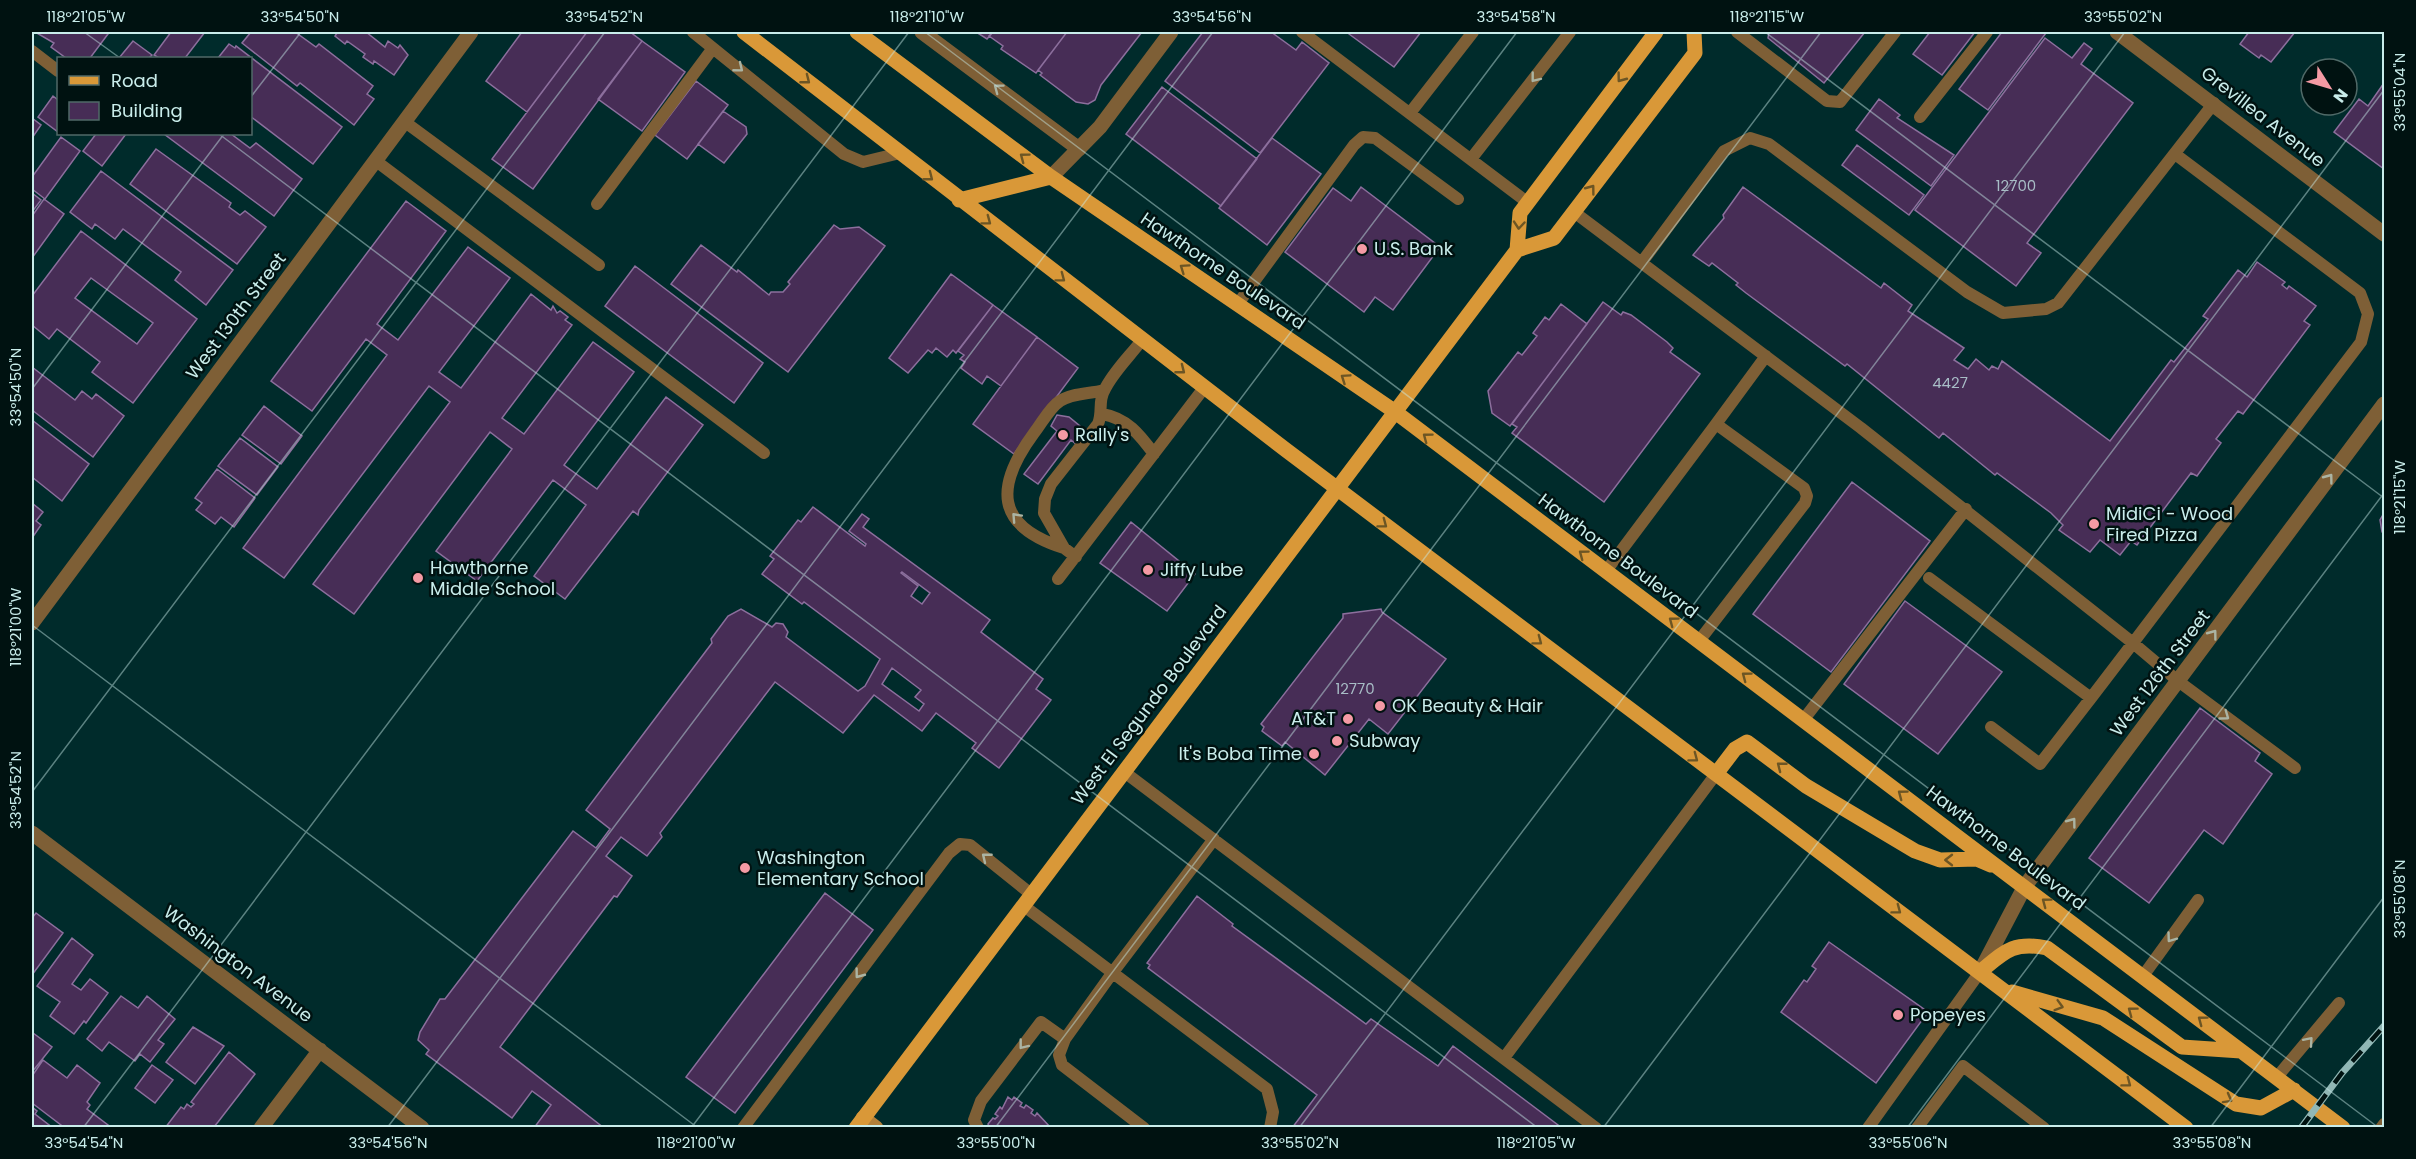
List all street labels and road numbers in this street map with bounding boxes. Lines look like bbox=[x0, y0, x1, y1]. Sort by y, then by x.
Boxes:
street label: Grevillea Avenue bbox=[2196, 60, 2330, 173]
street label: Hawthorne Boulevard bbox=[1136, 206, 1311, 335]
street label: West 130th Street bbox=[180, 247, 292, 384]
street label: Hawthorne Boulevard bbox=[1533, 487, 1703, 624]
street label: West El Segundo Boulevard bbox=[1065, 600, 1232, 810]
street label: West 126th Street bbox=[2104, 604, 2216, 741]
street label: Hawthorne Boulevard bbox=[1921, 779, 2091, 916]
street label: Washington Avenue bbox=[159, 899, 318, 1028]

